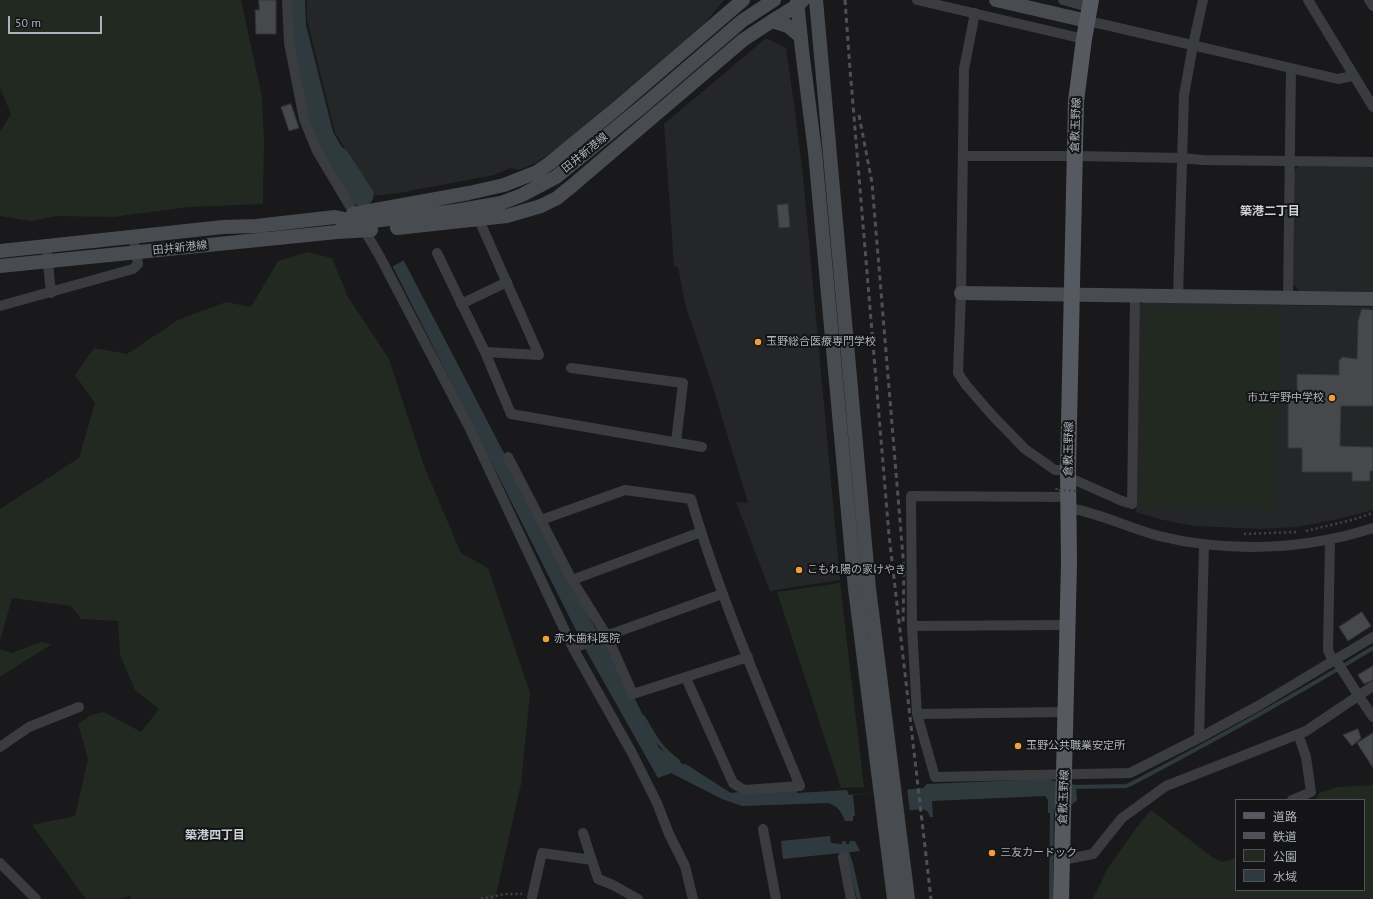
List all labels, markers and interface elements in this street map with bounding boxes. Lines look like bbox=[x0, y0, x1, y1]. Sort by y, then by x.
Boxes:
scale bar bbox=[10, 8, 104, 34]
text: 50 m bbox=[15, 15, 41, 30]
street label: 倉敷玉野線 bbox=[1068, 97, 1084, 153]
street label: 田井新港線 bbox=[559, 131, 611, 175]
district label: 築港二丁目 bbox=[1240, 205, 1300, 219]
street label: 田井新港線 bbox=[152, 239, 208, 257]
place label: 玉野総合医療専門学校 bbox=[766, 335, 876, 349]
marker: 玉野総合医療専門学校 bbox=[753, 337, 763, 347]
place label: 市立宇野中学校 bbox=[1247, 391, 1324, 405]
marker: 市立宇野中学校 bbox=[1327, 393, 1337, 403]
street label: 倉敷玉野線 bbox=[1062, 421, 1076, 477]
place label: こもれ陽の家けやき bbox=[807, 563, 906, 577]
marker: こもれ陽の家けやき bbox=[794, 565, 804, 575]
place label: 赤木歯科医院 bbox=[554, 632, 620, 646]
marker: 赤木歯科医院 bbox=[541, 634, 551, 644]
place label: 玉野公共職業安定所 bbox=[1026, 739, 1125, 753]
marker: 玉野公共職業安定所 bbox=[1013, 741, 1023, 751]
street label: 倉敷玉野線 bbox=[1056, 769, 1072, 825]
legend bbox=[1235, 799, 1365, 891]
text: 道路 bbox=[1273, 809, 1297, 824]
district label: 築港四丁目 bbox=[185, 829, 245, 843]
text: 鉄道 bbox=[1273, 829, 1297, 844]
place label: 三友カードック bbox=[1000, 846, 1077, 860]
marker: 三友カードック bbox=[987, 848, 997, 858]
text: 公園 bbox=[1273, 849, 1297, 864]
text: 水域 bbox=[1273, 869, 1297, 884]

